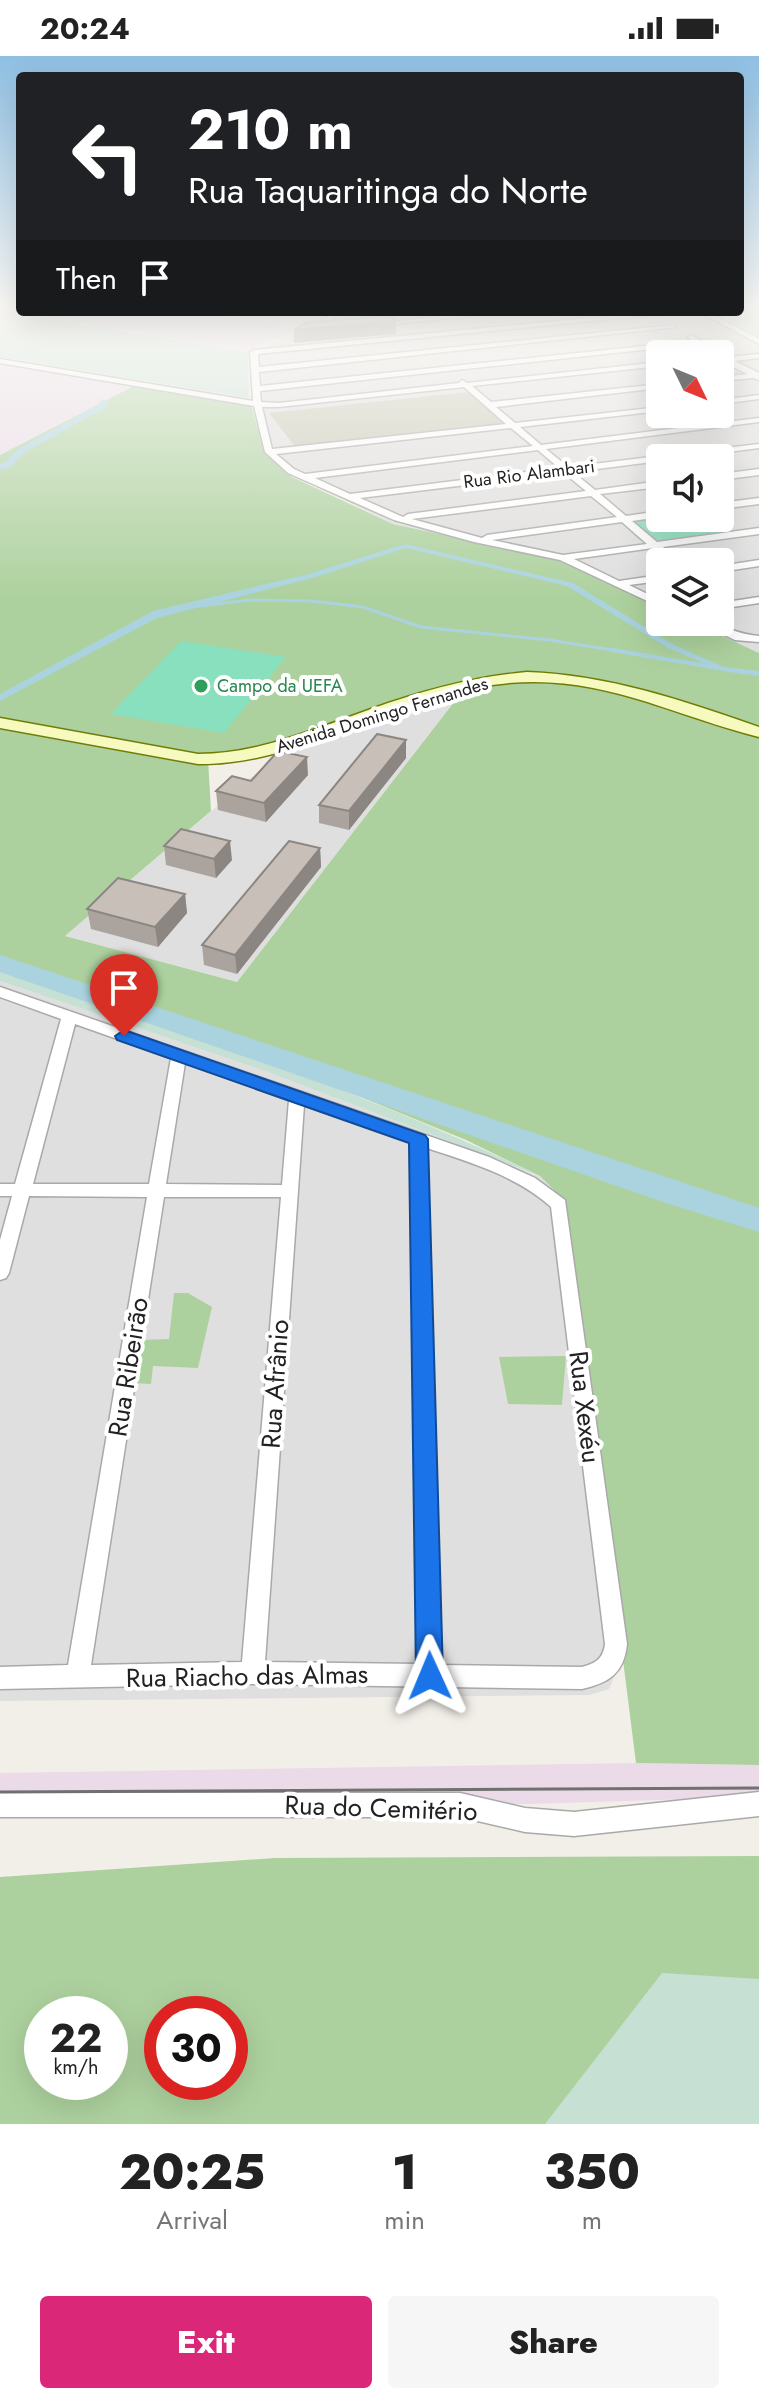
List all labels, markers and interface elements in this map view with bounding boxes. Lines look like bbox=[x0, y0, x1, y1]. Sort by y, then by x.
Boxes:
text: 20:24 bbox=[40, 7, 130, 50]
text: 210 m bbox=[188, 89, 353, 170]
icon: left bbox=[56, 104, 160, 208]
text: Rua Taquaritinga do Norte bbox=[188, 164, 588, 216]
icon: arrive bbox=[133, 256, 177, 300]
text: Then bbox=[56, 257, 117, 300]
north arrow bbox=[646, 340, 734, 428]
map controls bbox=[646, 340, 734, 636]
button: sound bbox=[646, 444, 734, 532]
street label: Rua Rio Alambari bbox=[462, 453, 596, 495]
button: layers bbox=[646, 548, 734, 636]
street label: Avenida Domingo Fernandes bbox=[273, 670, 491, 760]
place label: Campo da UEFA bbox=[217, 673, 343, 699]
marker: Campo da UEFA bbox=[192, 677, 210, 695]
pin bbox=[90, 954, 158, 1036]
icon: arrive bbox=[102, 966, 146, 1010]
street label: Rua Ribeirão bbox=[98, 1295, 158, 1439]
street label: Rua Afrânio bbox=[252, 1318, 298, 1450]
street label: Rua Xexéu bbox=[559, 1349, 611, 1465]
position arrow bbox=[388, 1634, 472, 1718]
street label: Rua Riacho das Almas bbox=[125, 1655, 369, 1697]
street label: Rua do Cemitério bbox=[284, 1786, 478, 1830]
speed limit sign: 30 bbox=[144, 1996, 248, 2100]
text: 22 bbox=[50, 2009, 102, 2067]
text: km/h bbox=[53, 2053, 99, 2082]
text: 20:25 bbox=[119, 2138, 265, 2207]
text: 1 bbox=[392, 2138, 417, 2207]
text: 350 bbox=[544, 2138, 640, 2207]
text: Arrival bbox=[156, 2201, 228, 2239]
text: min bbox=[384, 2201, 425, 2239]
text: m bbox=[582, 2201, 602, 2239]
button: Exit bbox=[40, 2296, 372, 2388]
button: Share bbox=[388, 2296, 719, 2388]

